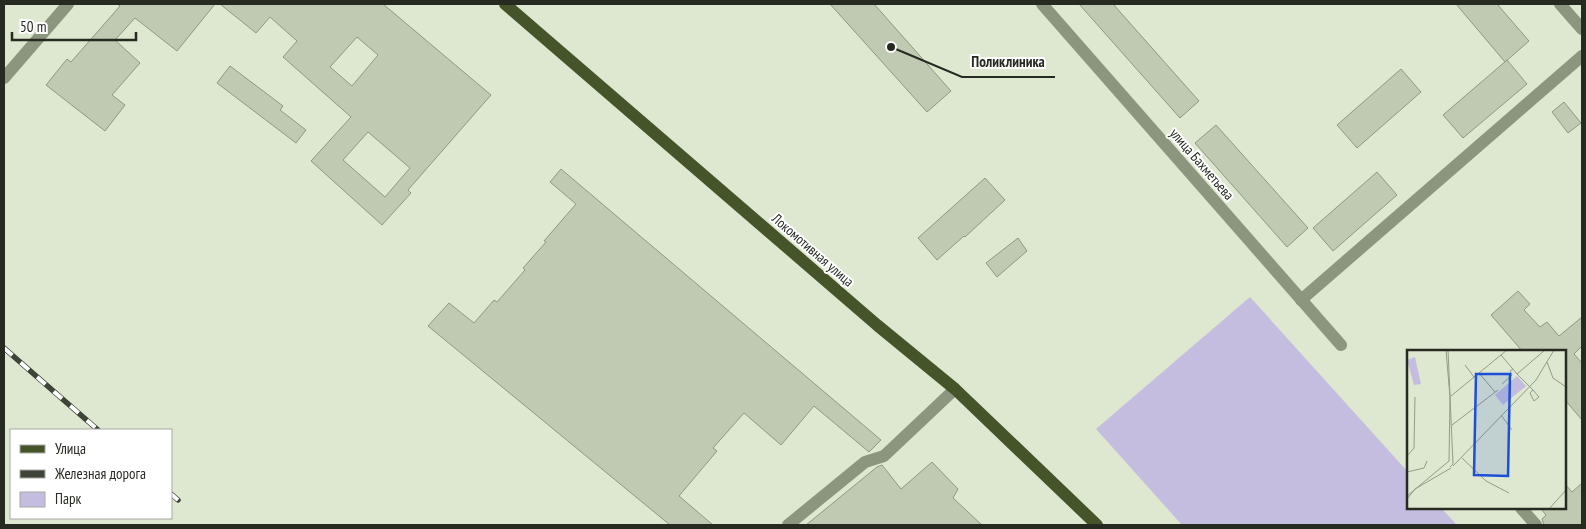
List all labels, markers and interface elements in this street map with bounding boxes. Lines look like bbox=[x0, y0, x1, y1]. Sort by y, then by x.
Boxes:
scale bar bbox=[12, 10, 136, 42]
text: 50 m bbox=[20, 17, 46, 36]
callout: Поликлиника bbox=[962, 47, 1055, 77]
text: Поликлиника bbox=[971, 52, 1045, 71]
street label: улица Бахметьева bbox=[1166, 124, 1238, 204]
street label: Локомотивная улица bbox=[768, 209, 858, 290]
inset map bbox=[1407, 350, 1566, 509]
legend bbox=[10, 429, 172, 519]
text: Улица bbox=[55, 439, 86, 458]
text: Железная дорога bbox=[54, 464, 146, 483]
text: Парк bbox=[55, 489, 81, 508]

